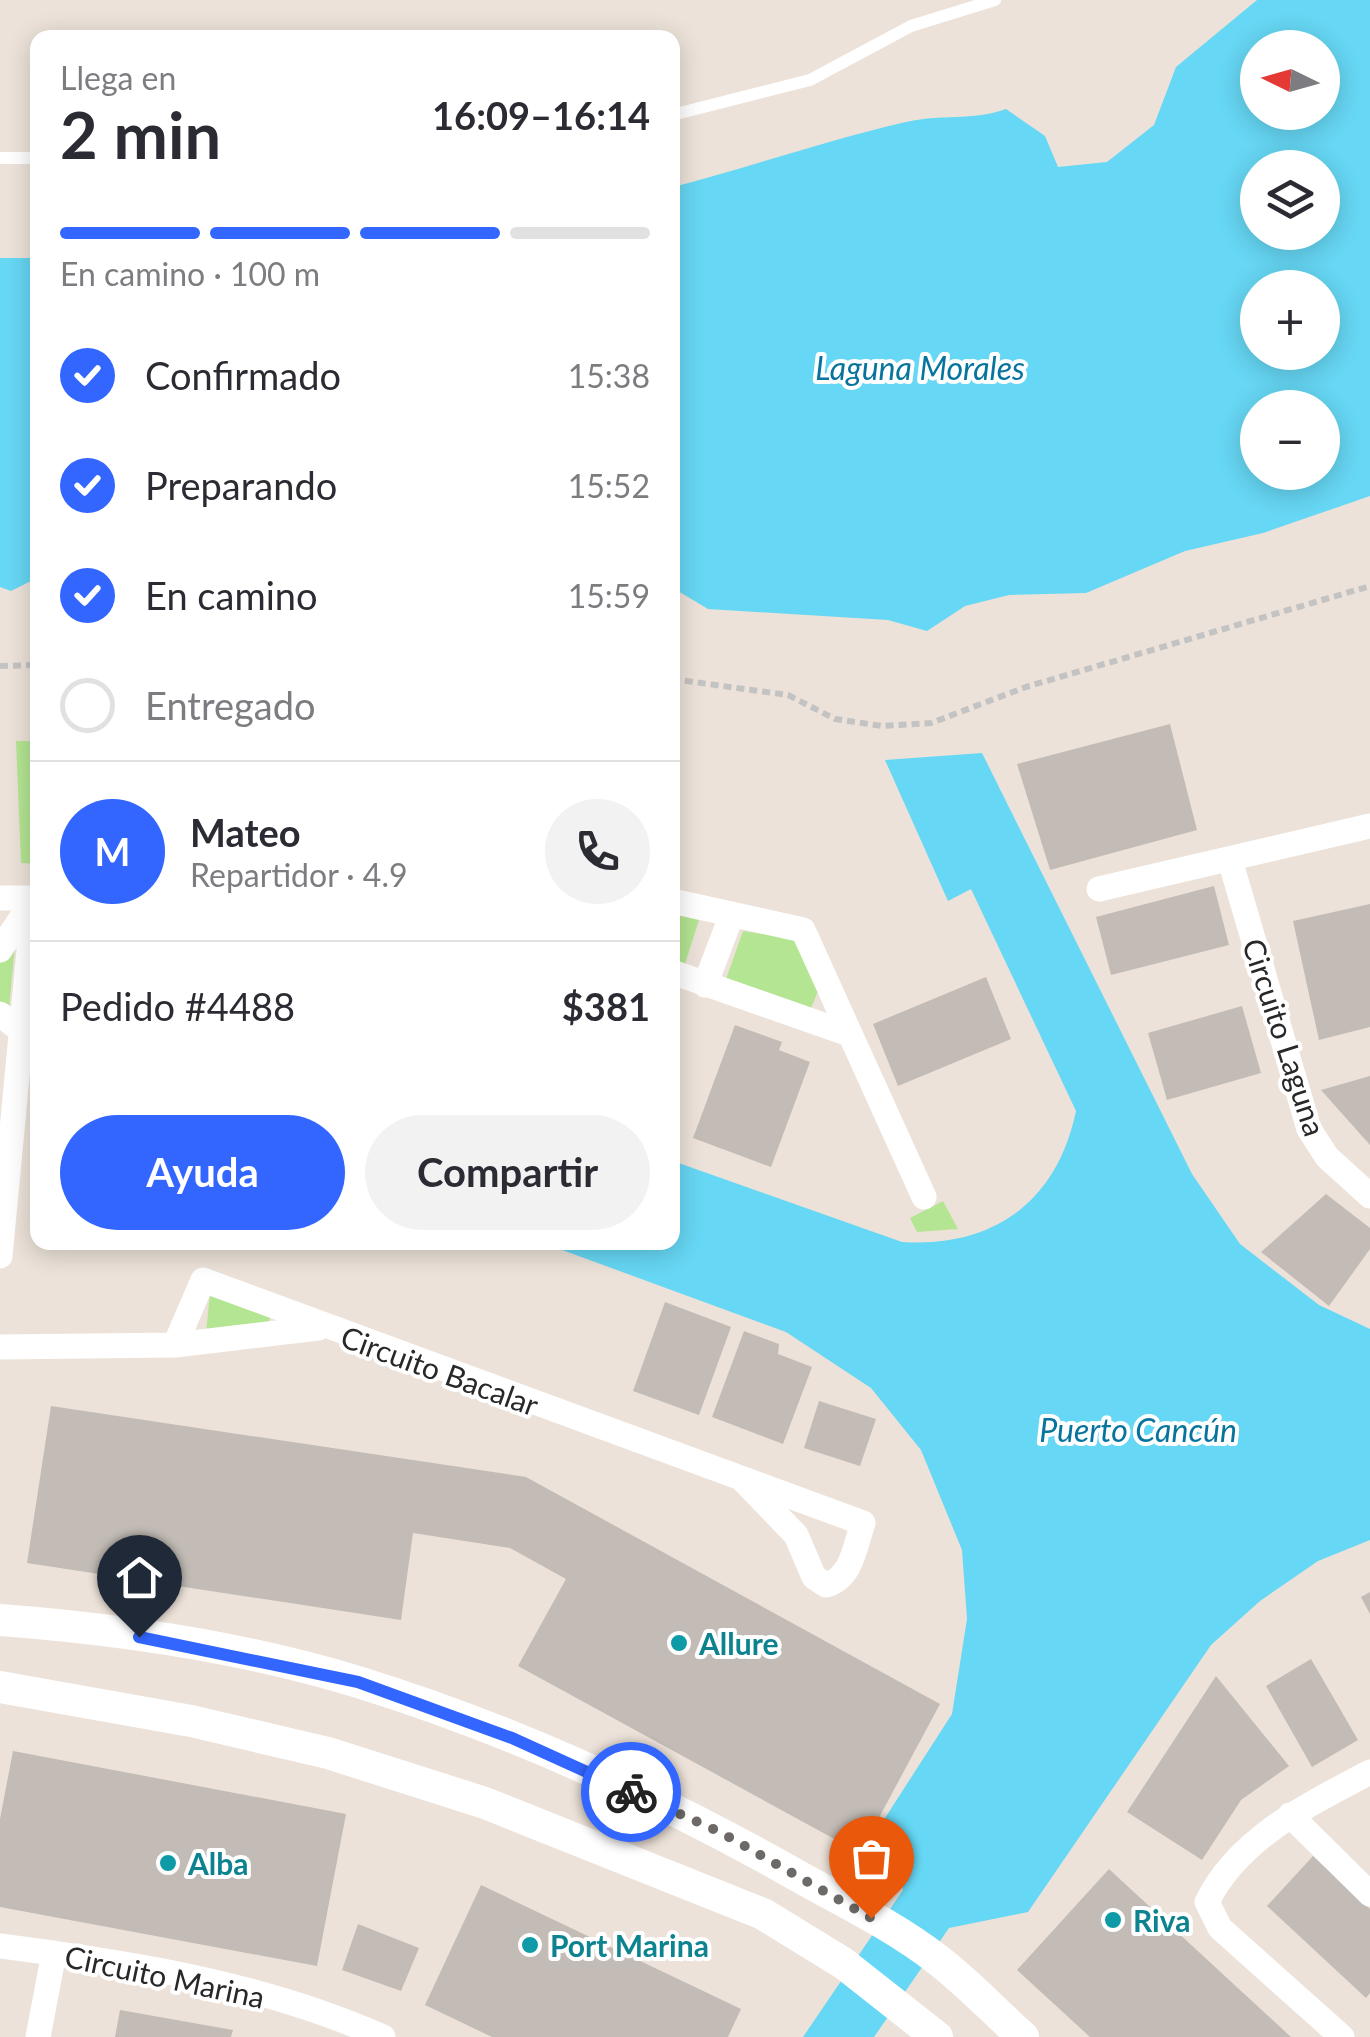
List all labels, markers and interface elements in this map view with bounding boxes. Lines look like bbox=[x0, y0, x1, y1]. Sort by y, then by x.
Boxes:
north arrow bbox=[1240, 30, 1340, 130]
map controls bbox=[1240, 30, 1340, 490]
text: Llega en bbox=[60, 58, 176, 97]
text: 16:09–16:14 bbox=[432, 92, 650, 138]
text: 2 min bbox=[60, 95, 221, 173]
button: layers bbox=[1240, 150, 1340, 250]
text: En camino · 100 m bbox=[60, 254, 320, 293]
button: + bbox=[1240, 270, 1340, 370]
icon: check bbox=[60, 348, 115, 403]
water label: Laguna Morales bbox=[815, 348, 1025, 387]
text: Confirmado bbox=[145, 352, 341, 398]
text: 15:38 bbox=[568, 356, 650, 395]
button: − bbox=[1240, 390, 1340, 490]
icon: check bbox=[60, 458, 115, 513]
text: Preparando bbox=[145, 462, 337, 508]
text: 15:52 bbox=[568, 466, 650, 505]
icon: check bbox=[60, 568, 115, 623]
text: En camino bbox=[145, 572, 318, 618]
text: 15:59 bbox=[568, 576, 650, 615]
text: Entregado bbox=[145, 682, 316, 728]
button: phone bbox=[545, 799, 650, 904]
text: Mateo bbox=[190, 809, 301, 855]
text: M bbox=[95, 828, 130, 874]
text: Repartidor · 4.9 bbox=[190, 855, 408, 894]
street label: Circuito Laguna bbox=[1236, 934, 1334, 1140]
text: Pedido #4488 bbox=[60, 983, 295, 1029]
text: $381 bbox=[562, 983, 650, 1029]
button: Ayuda bbox=[60, 1115, 345, 1230]
button: Compartir bbox=[365, 1115, 650, 1230]
street label: Circuito Bacalar bbox=[336, 1318, 544, 1422]
water label: Puerto Cancún bbox=[1039, 1410, 1237, 1449]
pin bbox=[97, 1535, 182, 1638]
icon: home bbox=[112, 1550, 167, 1605]
place label: Allure bbox=[698, 1625, 778, 1661]
marker: Allure bbox=[668, 1632, 690, 1654]
courier bbox=[581, 1742, 681, 1842]
icon: bike bbox=[604, 1765, 659, 1820]
pin bbox=[829, 1816, 914, 1919]
icon: bag bbox=[844, 1831, 899, 1886]
place label: Alba bbox=[187, 1845, 249, 1881]
marker: Alba bbox=[157, 1852, 179, 1874]
place label: Riva bbox=[1133, 1902, 1190, 1938]
marker: Riva bbox=[1102, 1909, 1124, 1931]
place label: Port Marina bbox=[550, 1927, 709, 1963]
marker: Port Marina bbox=[519, 1934, 541, 1956]
street label: Circuito Marina bbox=[62, 1937, 268, 2015]

